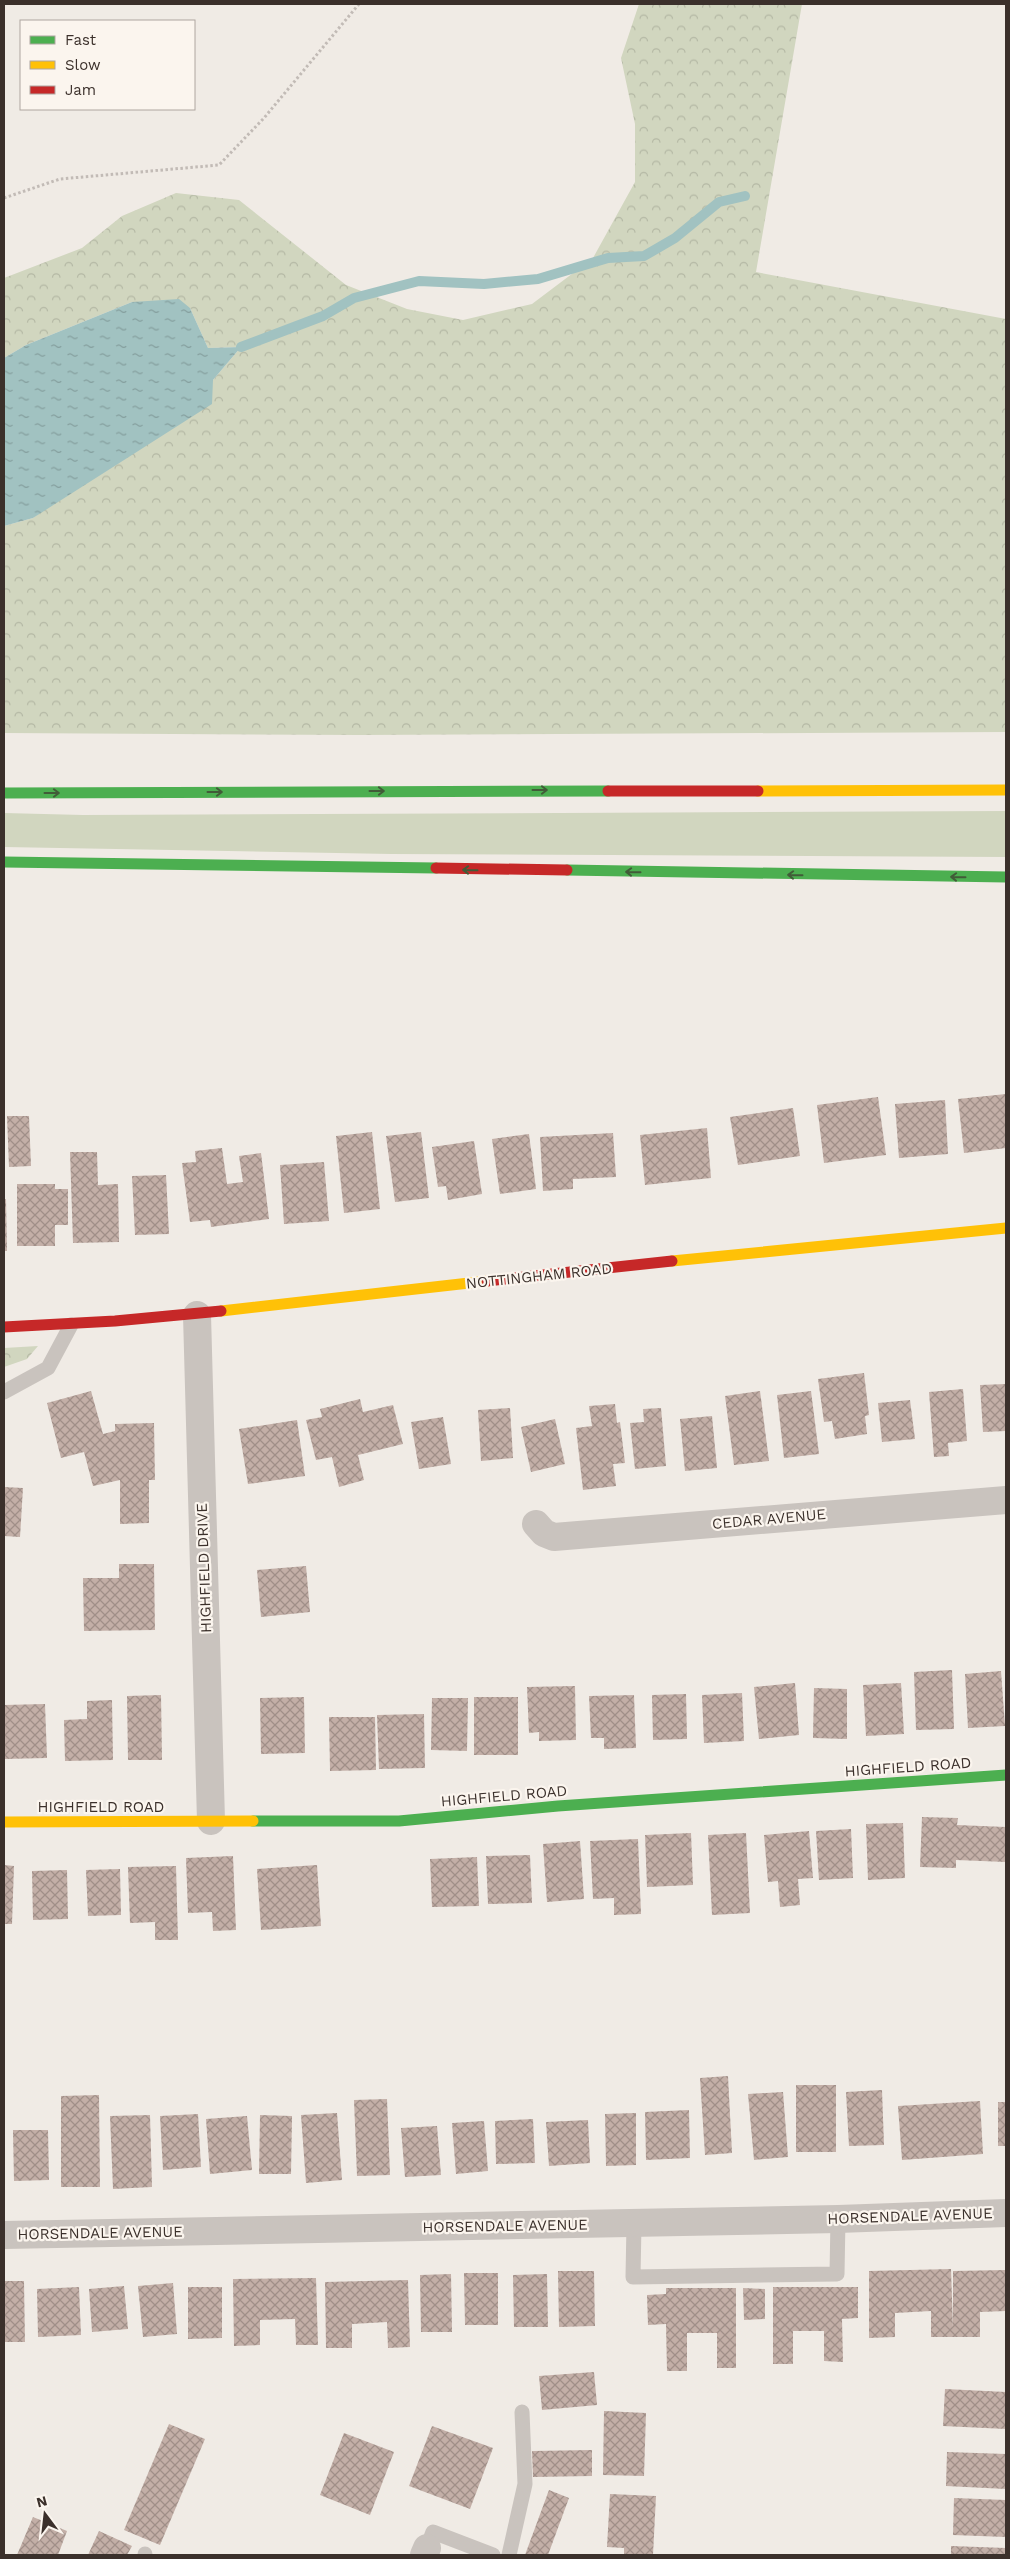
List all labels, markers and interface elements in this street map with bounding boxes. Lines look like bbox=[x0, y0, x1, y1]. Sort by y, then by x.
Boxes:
legend bbox=[20, 20, 195, 110]
text: Fast bbox=[65, 31, 97, 49]
text: Slow bbox=[65, 56, 101, 74]
text: Jam bbox=[65, 81, 96, 99]
one-way arrow bbox=[532, 785, 548, 795]
one-way arrow bbox=[369, 786, 385, 796]
one-way arrow bbox=[206, 787, 223, 797]
one-way arrow bbox=[44, 788, 60, 798]
one-way arrow bbox=[462, 865, 478, 875]
one-way arrow bbox=[625, 867, 641, 877]
one-way arrow bbox=[787, 870, 803, 879]
one-way arrow bbox=[950, 872, 966, 882]
street label: NOTTINGHAM ROAD bbox=[465, 1259, 613, 1293]
street label: HIGHFIELD DRIVE bbox=[193, 1503, 215, 1633]
street label: CEDAR AVENUE bbox=[711, 1505, 827, 1533]
street label: HIGHFIELD ROAD bbox=[844, 1754, 972, 1780]
street label: HIGHFIELD ROAD bbox=[440, 1782, 568, 1810]
street label: HIGHFIELD ROAD bbox=[38, 1798, 164, 1816]
street label: HORSENDALE AVENUE bbox=[827, 2204, 993, 2228]
street label: HORSENDALE AVENUE bbox=[422, 2216, 588, 2236]
street label: HORSENDALE AVENUE bbox=[17, 2223, 183, 2243]
north arrow bbox=[20, 2489, 70, 2539]
text: N bbox=[35, 2492, 49, 2511]

